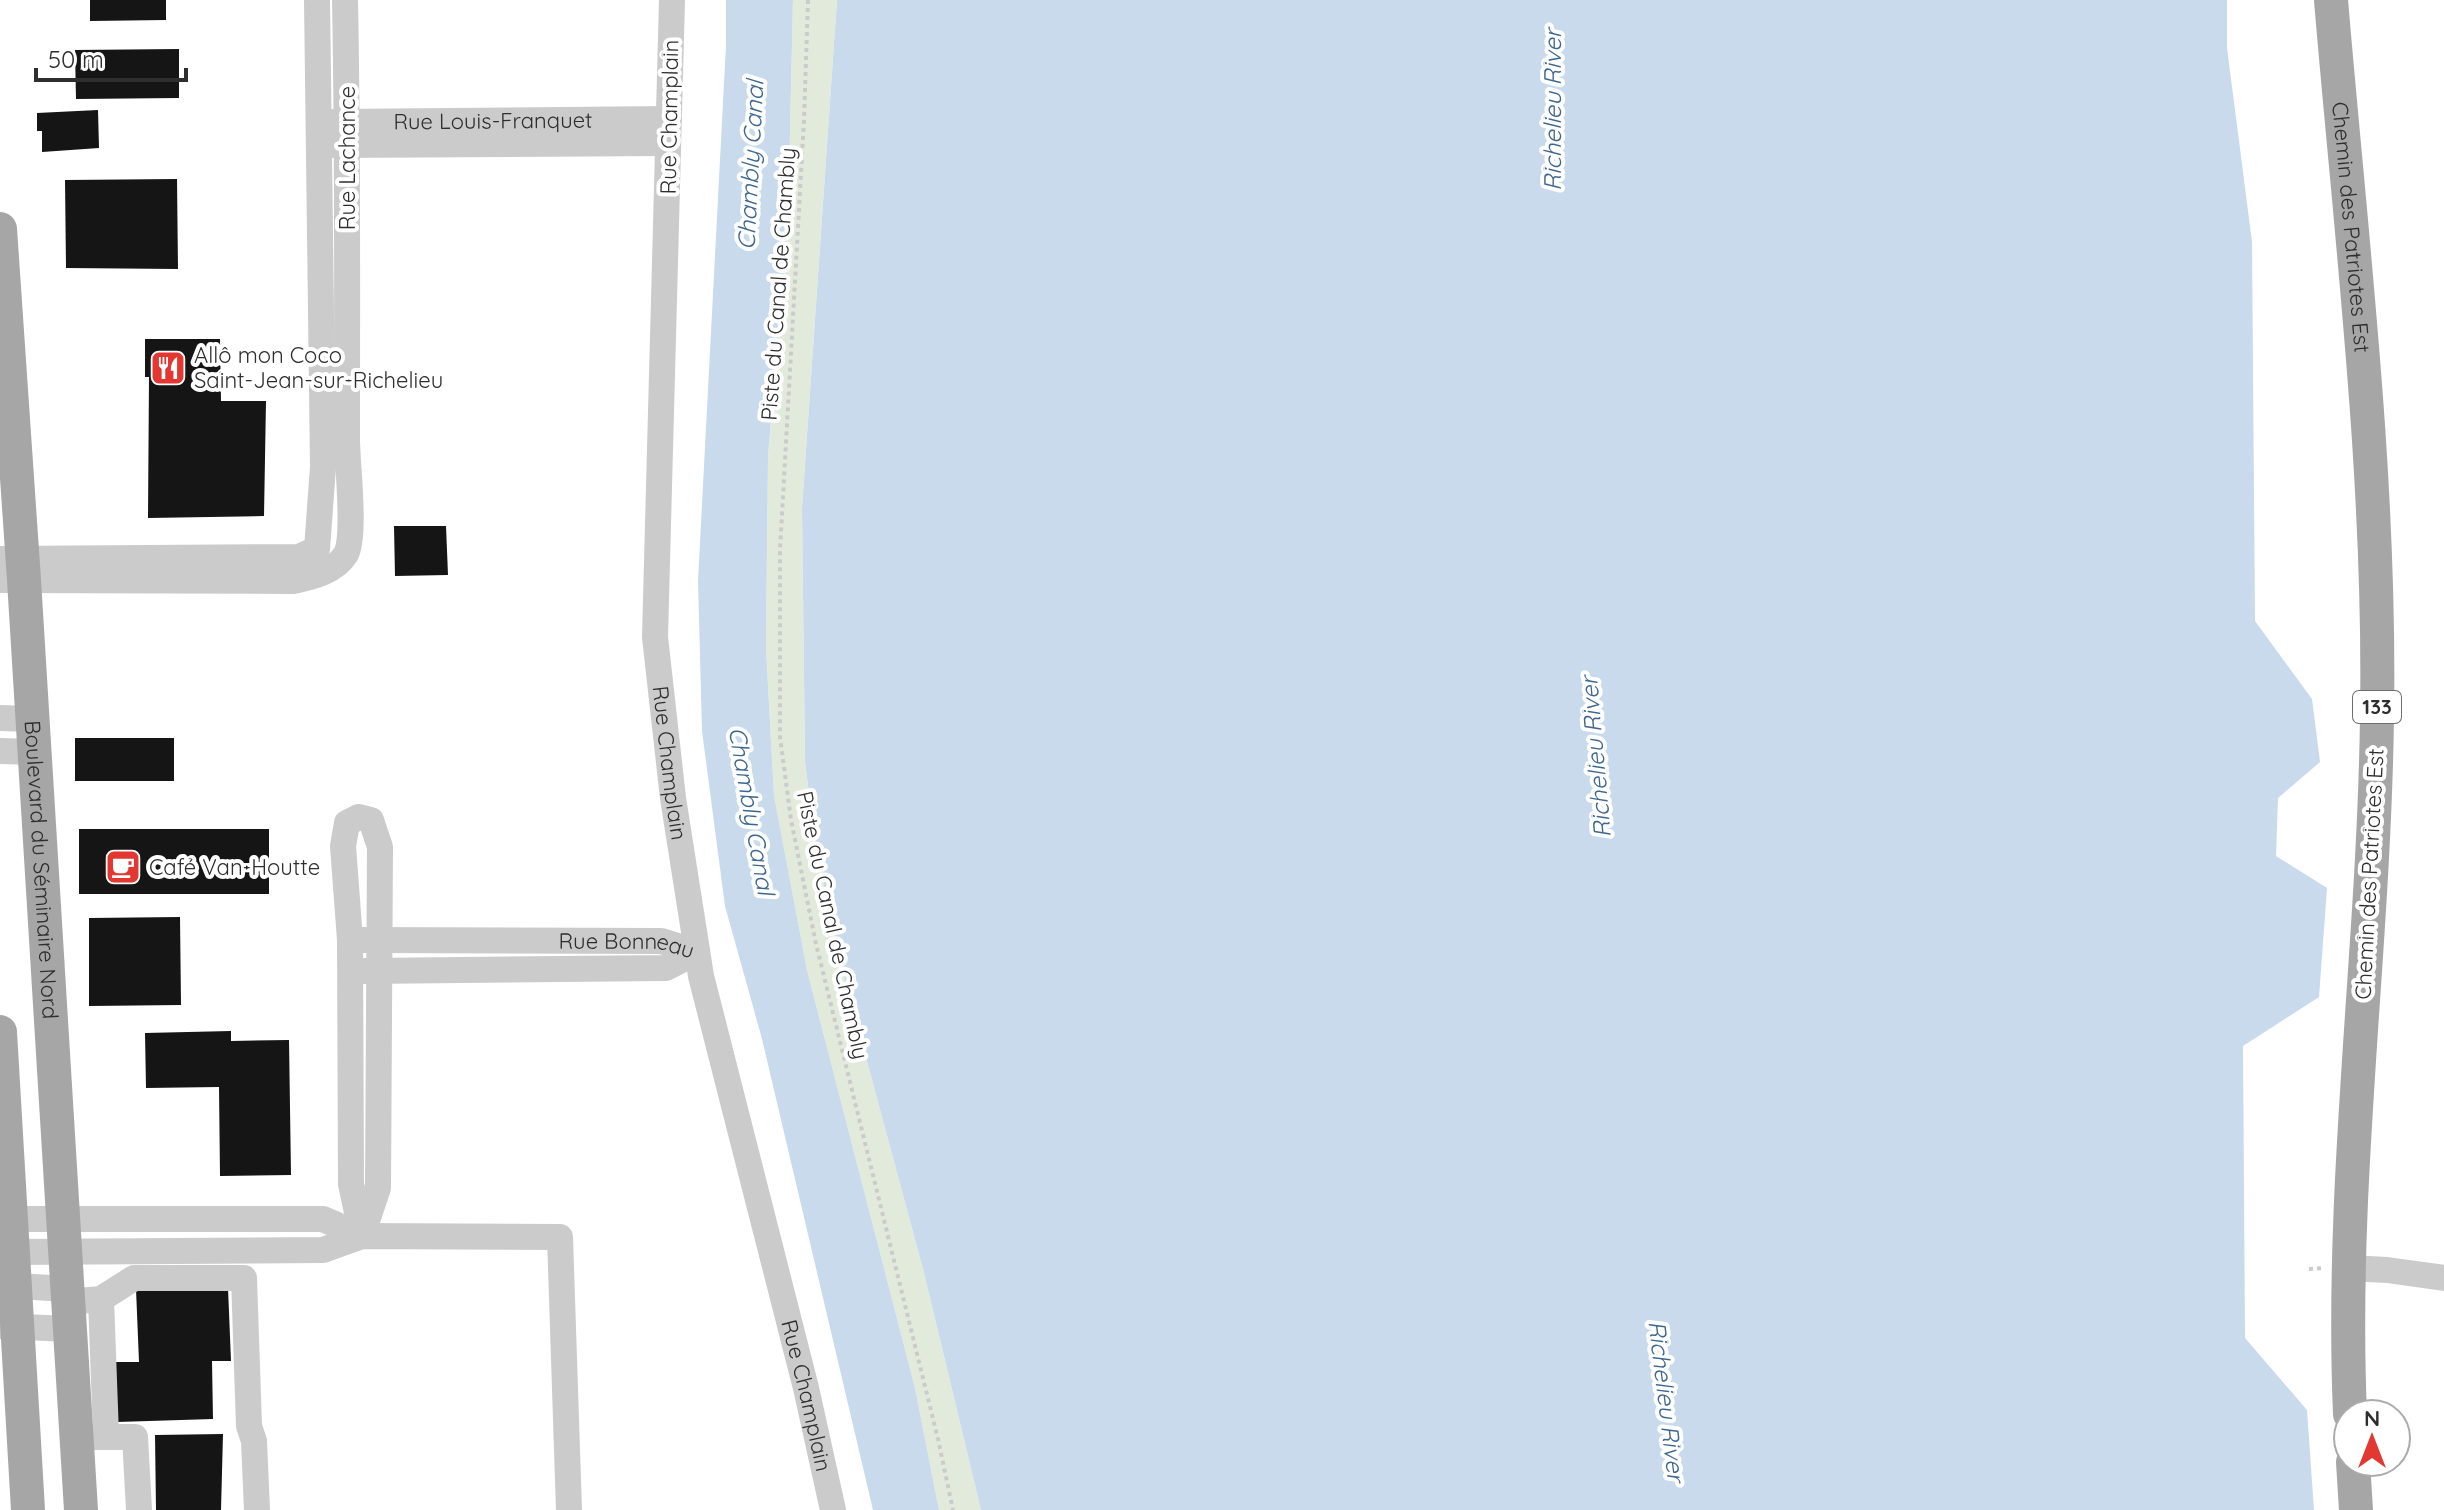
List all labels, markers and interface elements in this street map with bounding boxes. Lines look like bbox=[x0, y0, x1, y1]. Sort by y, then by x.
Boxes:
water label: Richelieu River bbox=[1537, 26, 1567, 191]
scale bar bbox=[36, 32, 186, 82]
street label: Rue Champlain bbox=[654, 39, 684, 195]
text: 50 m bbox=[48, 44, 104, 74]
water label: Chambly Canal bbox=[731, 77, 770, 251]
street label: Rue Lachance bbox=[333, 86, 361, 230]
street label: Chemin des Patriotes Est bbox=[2326, 100, 2377, 354]
street label: Rue Louis-Franquet bbox=[393, 106, 593, 135]
street label: Piste du Canal de Chambly bbox=[754, 147, 802, 421]
place label: Allô mon Coco Saint-Jean-sur-Richelieu bbox=[194, 341, 443, 394]
restaurant icon: Allô mon Coco Saint-Jean-sur-Richelieu bbox=[149, 349, 187, 387]
water label: Richelieu River bbox=[1573, 672, 1617, 839]
street label: Rue Champlain bbox=[647, 684, 693, 842]
road number: 133 bbox=[2353, 691, 2401, 723]
street label: Boulevard du Séminaire Nord bbox=[19, 719, 65, 1020]
water label: Chambly Canal bbox=[722, 725, 782, 899]
street label: Chemin des Patriotes Est bbox=[2348, 748, 2390, 1000]
street label: Piste du Canal de Chambly bbox=[791, 788, 875, 1062]
cafe icon: Café Van-Houtte bbox=[104, 848, 142, 886]
place label: Café Van-Houtte bbox=[149, 853, 320, 881]
street label: Rue Bonneau bbox=[559, 926, 698, 964]
street label: Rue Champlain bbox=[775, 1317, 838, 1474]
water label: Richelieu River bbox=[1642, 1319, 1692, 1486]
north arrow bbox=[2332, 1398, 2412, 1478]
text: N bbox=[2364, 1404, 2380, 1432]

